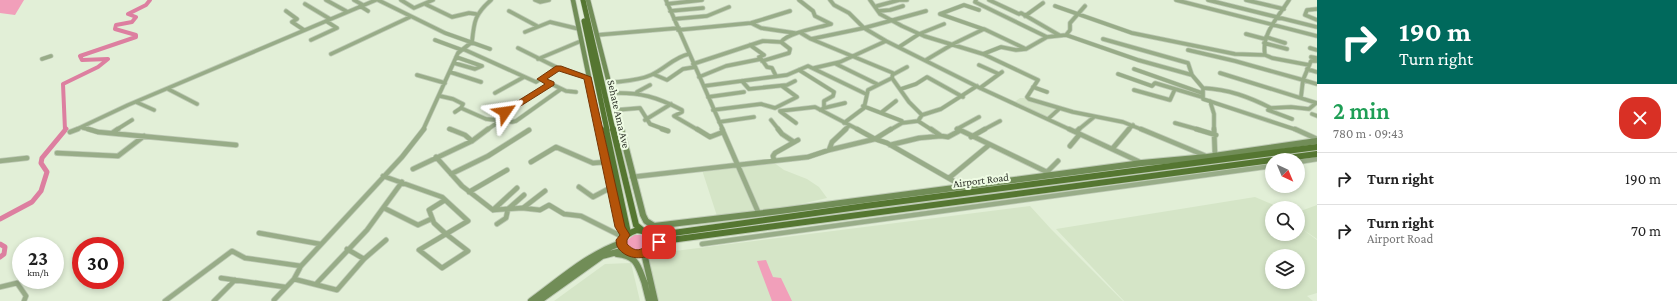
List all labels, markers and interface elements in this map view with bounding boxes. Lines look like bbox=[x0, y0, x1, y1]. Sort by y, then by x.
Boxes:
icon: right bbox=[1333, 16, 1385, 68]
text: 190 m bbox=[1399, 16, 1471, 47]
text: Turn right bbox=[1399, 49, 1473, 69]
street label: Sehate Ama Ave bbox=[605, 79, 633, 149]
position arrow bbox=[484, 91, 526, 133]
text: 2 min bbox=[1333, 97, 1390, 124]
button: close bbox=[1619, 97, 1661, 139]
text: 780 m · 09:43 bbox=[1333, 126, 1404, 141]
north arrow bbox=[1265, 153, 1305, 193]
map controls bbox=[1265, 153, 1305, 289]
icon: right bbox=[1333, 168, 1355, 190]
street label: Airport Road bbox=[952, 171, 1010, 190]
text: Turn right bbox=[1367, 171, 1434, 187]
text: 190 m bbox=[1625, 171, 1661, 187]
button: search bbox=[1265, 201, 1305, 241]
text: Turn right bbox=[1367, 215, 1434, 231]
icon: right bbox=[1333, 220, 1355, 242]
text: 70 m bbox=[1631, 223, 1661, 239]
pin bbox=[642, 225, 676, 259]
icon: arrive bbox=[648, 231, 670, 253]
text: Airport Road bbox=[1367, 231, 1433, 246]
speed limit sign: 30 bbox=[72, 237, 124, 289]
text: 23 bbox=[28, 247, 48, 269]
button: layers bbox=[1265, 249, 1305, 289]
text: km/h bbox=[27, 267, 49, 278]

